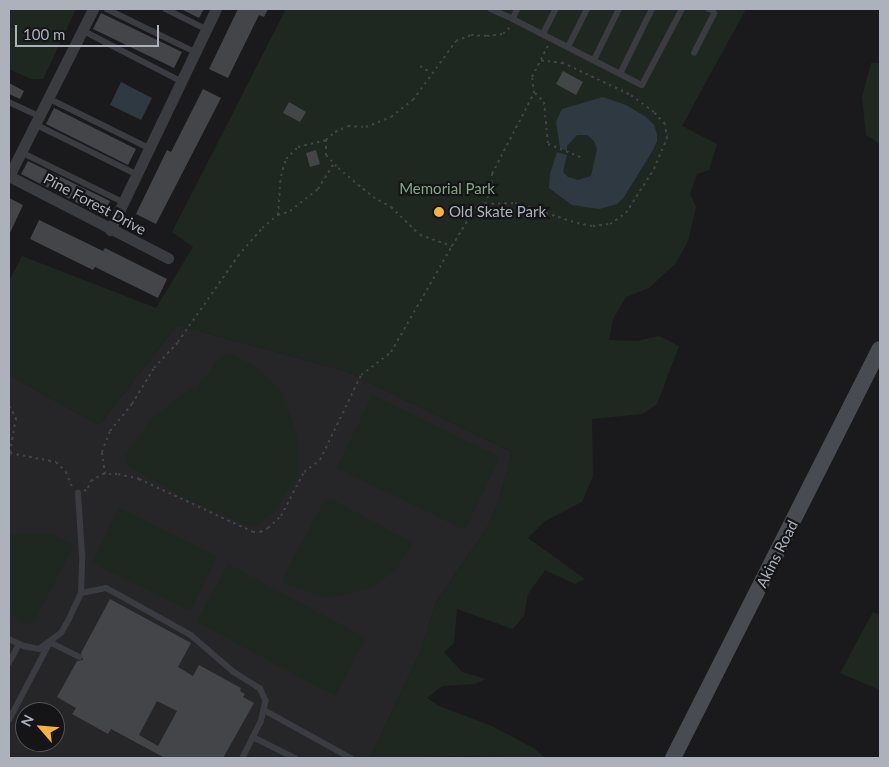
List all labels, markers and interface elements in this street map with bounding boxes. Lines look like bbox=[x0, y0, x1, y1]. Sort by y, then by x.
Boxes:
scale bar bbox=[18, 15, 161, 47]
text: 100 m bbox=[23, 25, 65, 43]
street label: Pine Forest Drive bbox=[41, 169, 149, 239]
park label: Memorial Park bbox=[399, 180, 495, 198]
place label: Old Skate Park bbox=[449, 203, 546, 221]
marker: Old Skate Park bbox=[433, 206, 445, 218]
street label: Akins Road bbox=[752, 517, 802, 591]
north arrow bbox=[15, 702, 65, 752]
text: N bbox=[17, 712, 37, 729]

